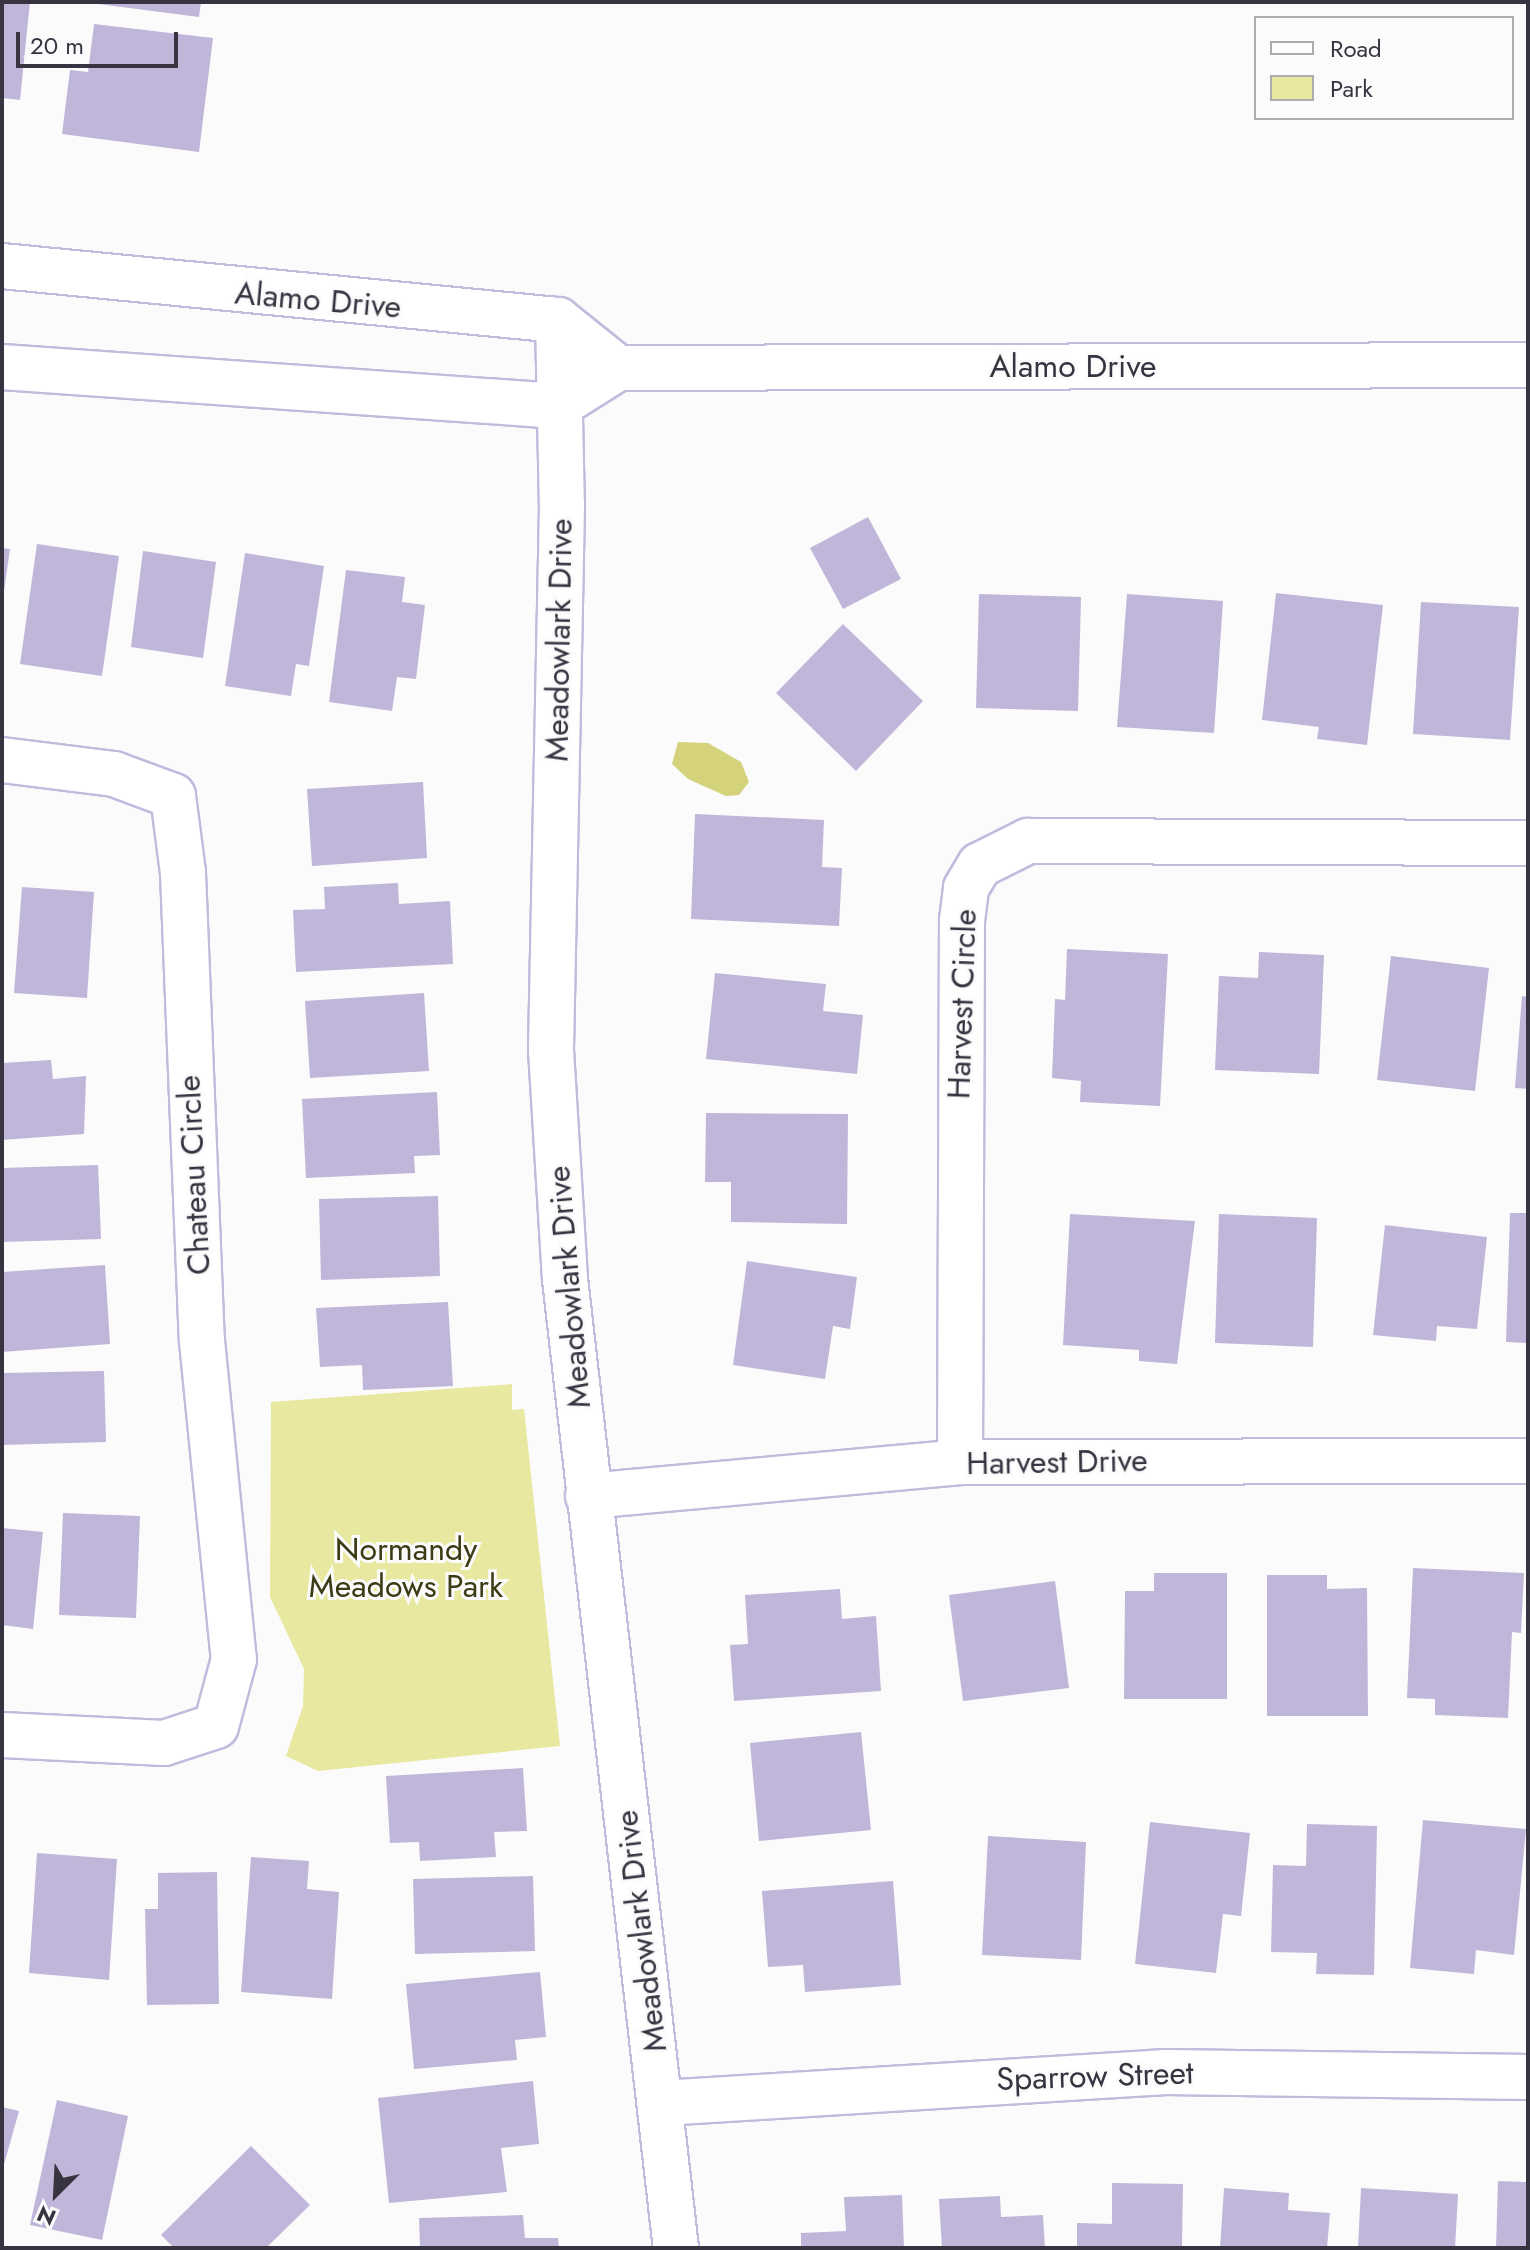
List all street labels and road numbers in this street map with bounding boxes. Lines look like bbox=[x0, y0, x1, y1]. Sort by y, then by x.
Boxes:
street label: Alamo Drive bbox=[233, 274, 403, 326]
street label: Alamo Drive bbox=[989, 347, 1157, 385]
street label: Meadowlark Drive bbox=[538, 518, 580, 762]
street label: Harvest Circle bbox=[939, 908, 985, 1100]
street label: Chateau Circle bbox=[170, 1074, 218, 1276]
street label: Meadowlark Drive bbox=[539, 1164, 599, 1410]
street label: Harvest Drive bbox=[966, 1441, 1148, 1483]
street label: Meadowlark Drive bbox=[607, 1808, 675, 2054]
street label: Sparrow Street bbox=[996, 2053, 1194, 2099]

